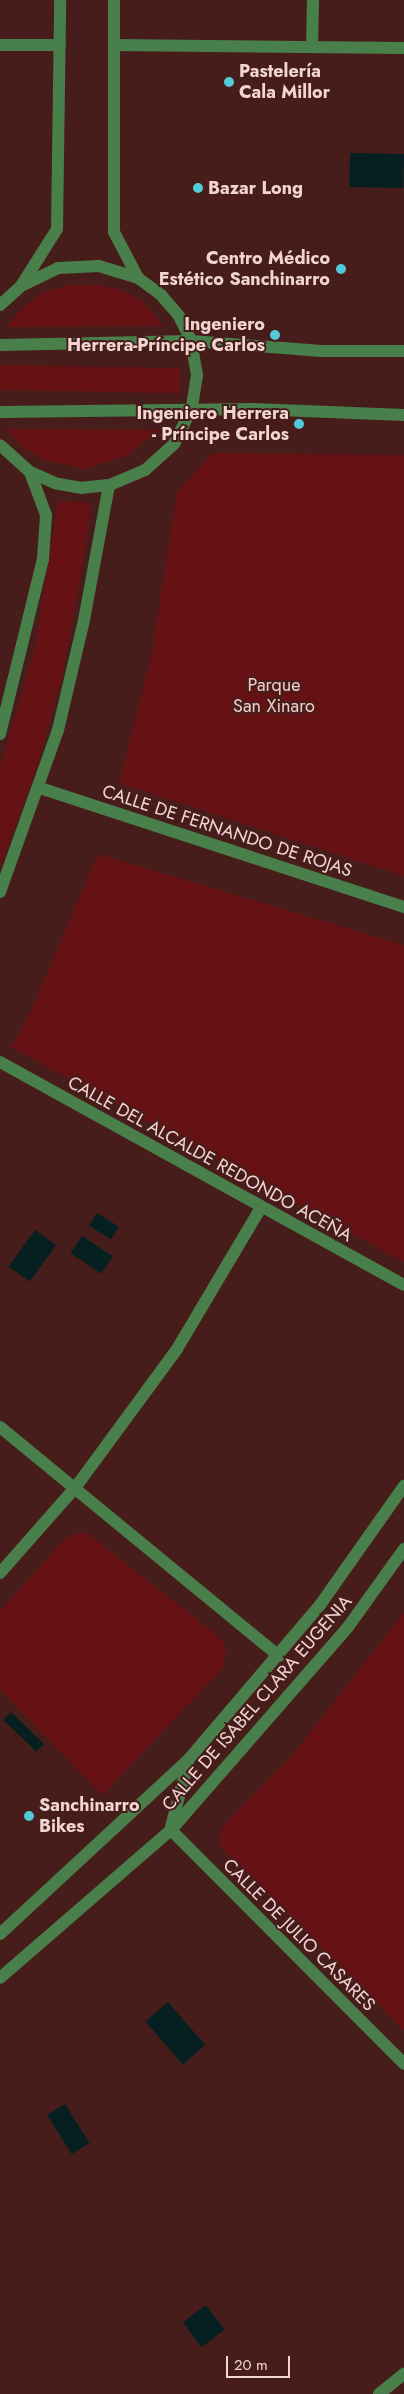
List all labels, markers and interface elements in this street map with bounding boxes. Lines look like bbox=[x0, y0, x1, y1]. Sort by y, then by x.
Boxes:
place label: Pastelería Cala Millor bbox=[239, 61, 330, 104]
marker: Pastelería Cala Millor bbox=[223, 76, 235, 88]
place label: Bazar Long bbox=[208, 177, 303, 199]
marker: Bazar Long bbox=[192, 182, 204, 194]
place label: Centro Médico Estético Sanchinarro bbox=[159, 248, 330, 290]
marker: Centro Médico Estético Sanchinarro bbox=[334, 262, 348, 276]
place label: Ingeniero Herrera-Príncipe Carlos bbox=[67, 314, 265, 356]
marker: Ingeniero Herrera-Príncipe Carlos bbox=[269, 329, 281, 341]
place label: Ingeniero Herrera - Príncipe Carlos bbox=[136, 403, 289, 446]
marker: Ingeniero Herrera - Príncipe Carlos bbox=[293, 418, 305, 430]
park label: Parque San Xinaro bbox=[233, 675, 315, 718]
street label: CALLE DE FERNANDO DE ROJAS bbox=[99, 780, 355, 882]
street label: CALLE DEL ALCALDE REDONDO ACEÑA bbox=[64, 1072, 356, 1246]
street label: CALLE DE ISABEL CLARA EUGENIA bbox=[158, 1591, 356, 1815]
place label: Sanchinarro Bikes bbox=[39, 1795, 140, 1838]
marker: Sanchinarro Bikes bbox=[23, 1810, 35, 1822]
street label: CALLE DE JULIO CASARES bbox=[218, 1854, 380, 2016]
scale bar bbox=[229, 2346, 293, 2378]
text: 20 m bbox=[234, 2354, 268, 2376]

